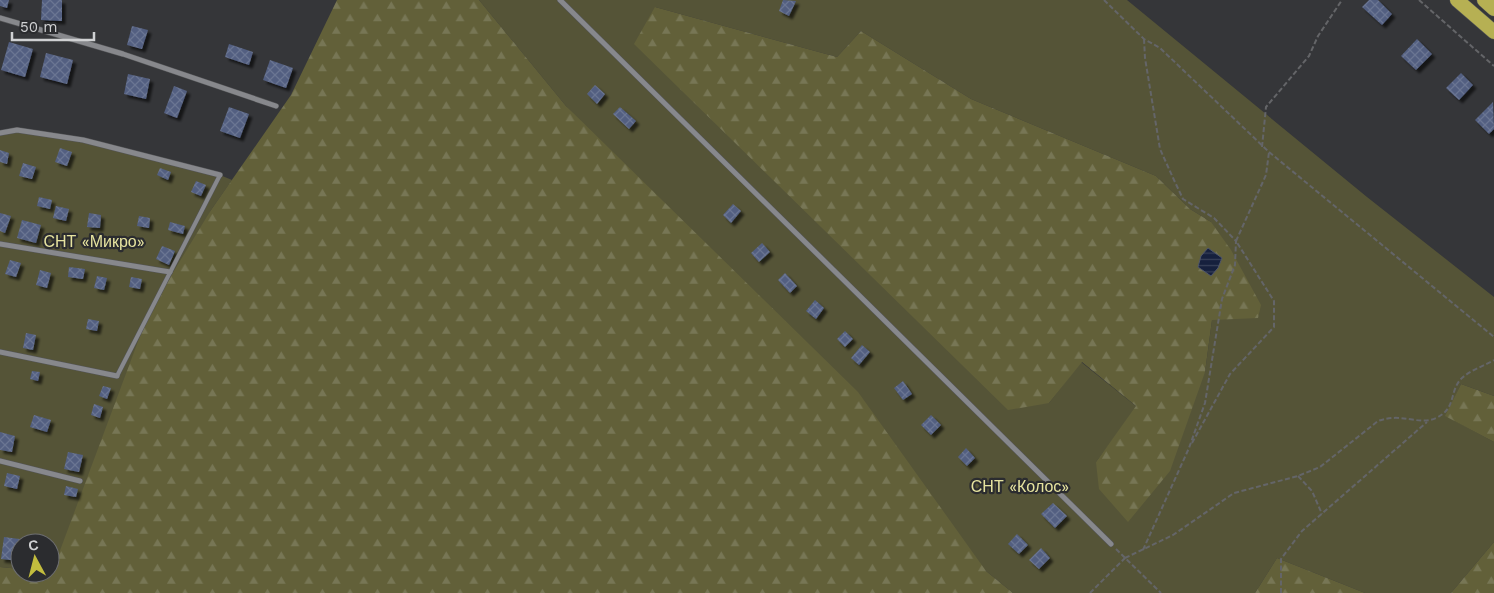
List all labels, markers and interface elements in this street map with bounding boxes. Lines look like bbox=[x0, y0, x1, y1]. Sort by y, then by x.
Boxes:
scale bar bbox=[12, 10, 95, 42]
text: 50 m bbox=[20, 18, 57, 36]
park label: СНТ «Микро» bbox=[43, 232, 145, 251]
park label: СНТ «Колос» bbox=[971, 477, 1069, 496]
north arrow bbox=[10, 533, 60, 583]
text: С bbox=[27, 537, 39, 554]

